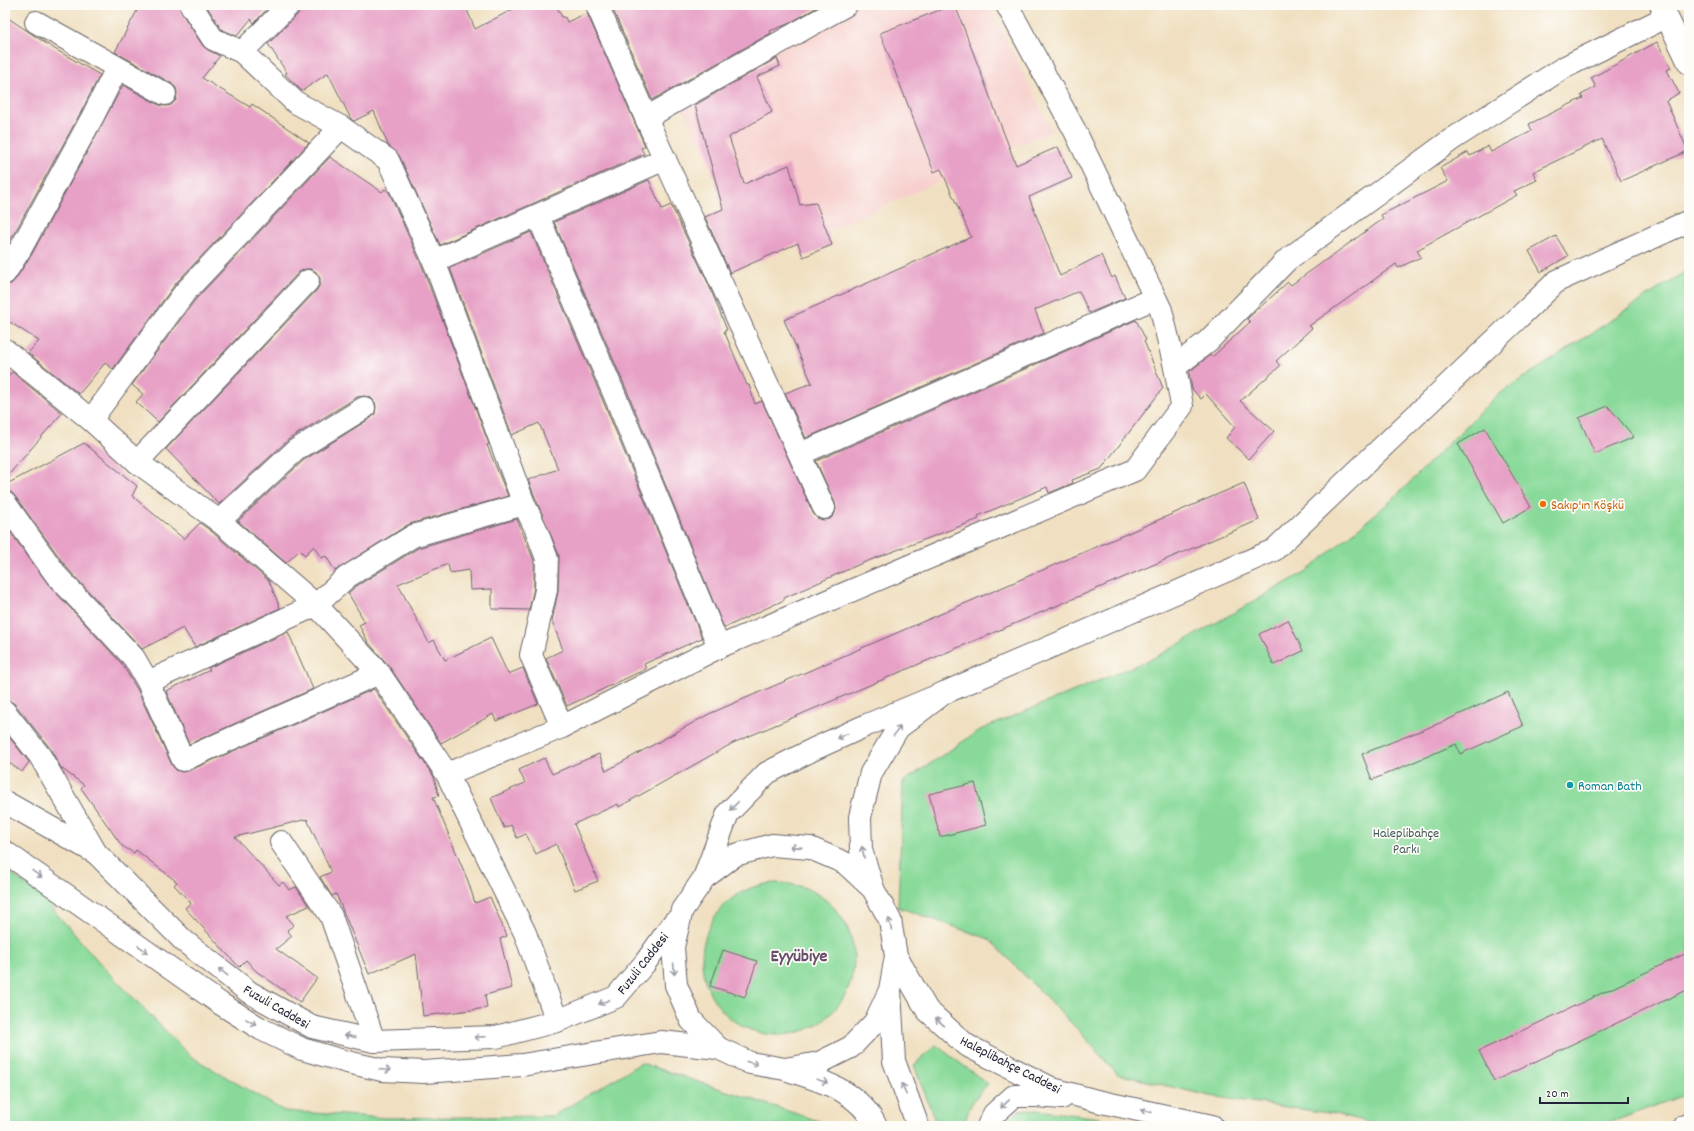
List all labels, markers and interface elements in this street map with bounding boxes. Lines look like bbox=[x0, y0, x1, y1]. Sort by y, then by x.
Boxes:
place label: Sakıp'ın Köşkü bbox=[1551, 496, 1624, 516]
marker: Sakıp'ın Köşkü bbox=[1538, 499, 1548, 509]
one-way arrow bbox=[893, 725, 901, 736]
one-way arrow bbox=[836, 733, 848, 740]
place label: Roman Bath bbox=[1578, 777, 1642, 797]
marker: Roman Bath bbox=[1565, 780, 1575, 790]
one-way arrow bbox=[729, 801, 739, 811]
park label: Haleplibahçe Parkı bbox=[1373, 824, 1439, 860]
one-way arrow bbox=[790, 843, 803, 850]
one-way arrow bbox=[858, 846, 866, 859]
one-way arrow bbox=[31, 870, 42, 878]
one-way arrow bbox=[886, 918, 893, 931]
street label: Fuzuli Caddesi bbox=[613, 929, 674, 1000]
one-way arrow bbox=[137, 945, 148, 953]
district label: Eyyübiye bbox=[771, 945, 827, 970]
one-way arrow bbox=[671, 962, 678, 975]
one-way arrow bbox=[218, 968, 229, 976]
street label: Fuzuli Caddesi bbox=[239, 981, 313, 1035]
one-way arrow bbox=[598, 999, 610, 1006]
one-way arrow bbox=[935, 1017, 945, 1027]
one-way arrow bbox=[245, 1019, 257, 1027]
one-way arrow bbox=[344, 1032, 357, 1039]
street label: Haleplibahçe Caddesi bbox=[956, 1032, 1064, 1100]
one-way arrow bbox=[474, 1034, 487, 1041]
one-way arrow bbox=[745, 1060, 758, 1067]
one-way arrow bbox=[378, 1067, 391, 1074]
one-way arrow bbox=[815, 1078, 828, 1085]
scale bar bbox=[1540, 1079, 1628, 1105]
one-way arrow bbox=[900, 1084, 908, 1096]
text: 20 m bbox=[1546, 1086, 1569, 1103]
one-way arrow bbox=[1000, 1099, 1010, 1109]
one-way arrow bbox=[1140, 1107, 1153, 1115]

